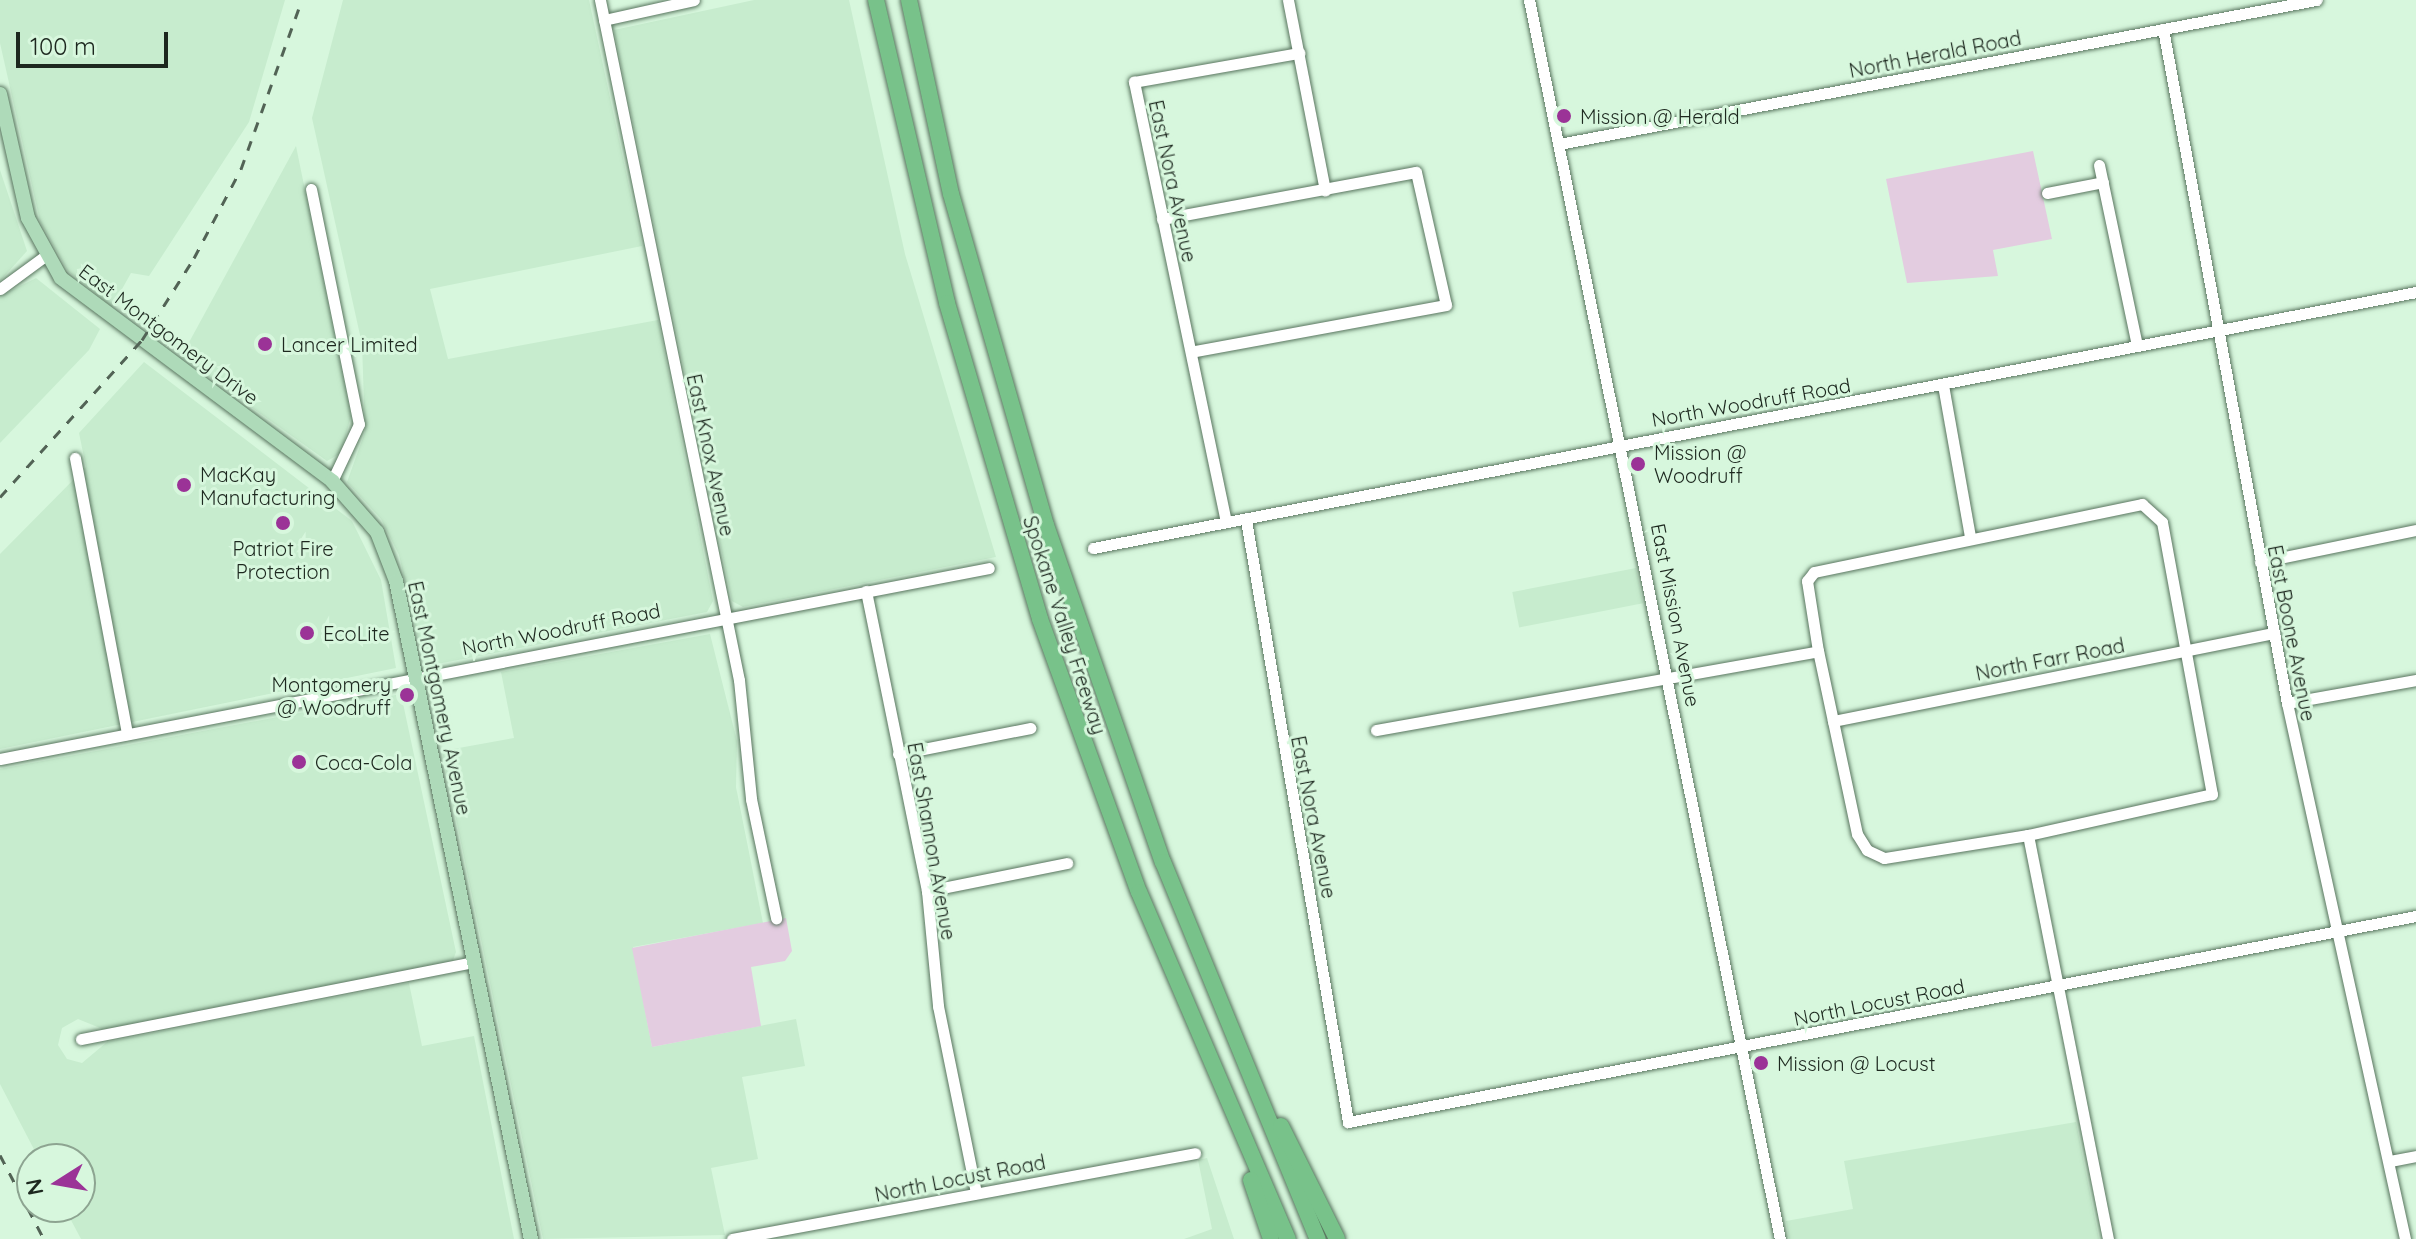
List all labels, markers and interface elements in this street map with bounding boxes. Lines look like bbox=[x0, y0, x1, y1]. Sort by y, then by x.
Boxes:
scale bar bbox=[20, 16, 172, 66]
street label: North Herald Road bbox=[1847, 26, 2023, 82]
text: 100 m bbox=[30, 31, 96, 61]
street label: East Nora Avenue bbox=[1144, 98, 1202, 264]
place label: Mission @ Herald bbox=[1580, 104, 1740, 128]
marker: Mission @ Herald bbox=[1555, 107, 1573, 125]
street label: East Montgomery Drive bbox=[75, 259, 263, 409]
place label: Lancer Limited bbox=[281, 332, 418, 356]
marker: Lancer Limited bbox=[256, 335, 274, 353]
street label: East Knox Avenue bbox=[682, 372, 740, 538]
street label: North Woodruff Road bbox=[1650, 373, 1852, 431]
place label: Mission @ Woodruff bbox=[1654, 440, 1746, 487]
marker: Mission @ Woodruff bbox=[1629, 455, 1647, 473]
place label: MacKay Manufacturing bbox=[200, 462, 335, 509]
marker: MacKay Manufacturing bbox=[175, 476, 193, 494]
street label: Spokane Valley Freeway bbox=[1018, 513, 1112, 737]
marker: Patriot Fire Protection bbox=[274, 514, 292, 532]
street label: East Mission Avenue bbox=[1646, 521, 1706, 709]
place label: Patriot Fire Protection bbox=[232, 536, 334, 583]
street label: East Boone Avenue bbox=[2263, 543, 2321, 723]
street label: East Montgomery Avenue bbox=[403, 579, 477, 817]
street label: North Woodruff Road bbox=[460, 598, 662, 660]
place label: EcoLite bbox=[323, 621, 390, 645]
marker: EcoLite bbox=[298, 624, 316, 642]
street label: North Farr Road bbox=[1973, 633, 2127, 685]
place label: Montgomery @ Woodruff bbox=[271, 672, 391, 719]
marker: Montgomery @ Woodruff bbox=[398, 686, 416, 704]
street label: East Nora Avenue bbox=[1286, 734, 1342, 900]
street label: East Shannon Avenue bbox=[903, 740, 961, 942]
place label: Coca-Cola bbox=[315, 750, 412, 774]
marker: Coca-Cola bbox=[290, 753, 308, 771]
street label: North Locust Road bbox=[1791, 974, 1967, 1030]
place label: Mission @ Locust bbox=[1777, 1051, 1935, 1075]
marker: Mission @ Locust bbox=[1752, 1054, 1770, 1072]
north arrow bbox=[16, 1143, 96, 1223]
street label: North Locust Road bbox=[872, 1150, 1048, 1206]
text: N bbox=[19, 1177, 50, 1198]

